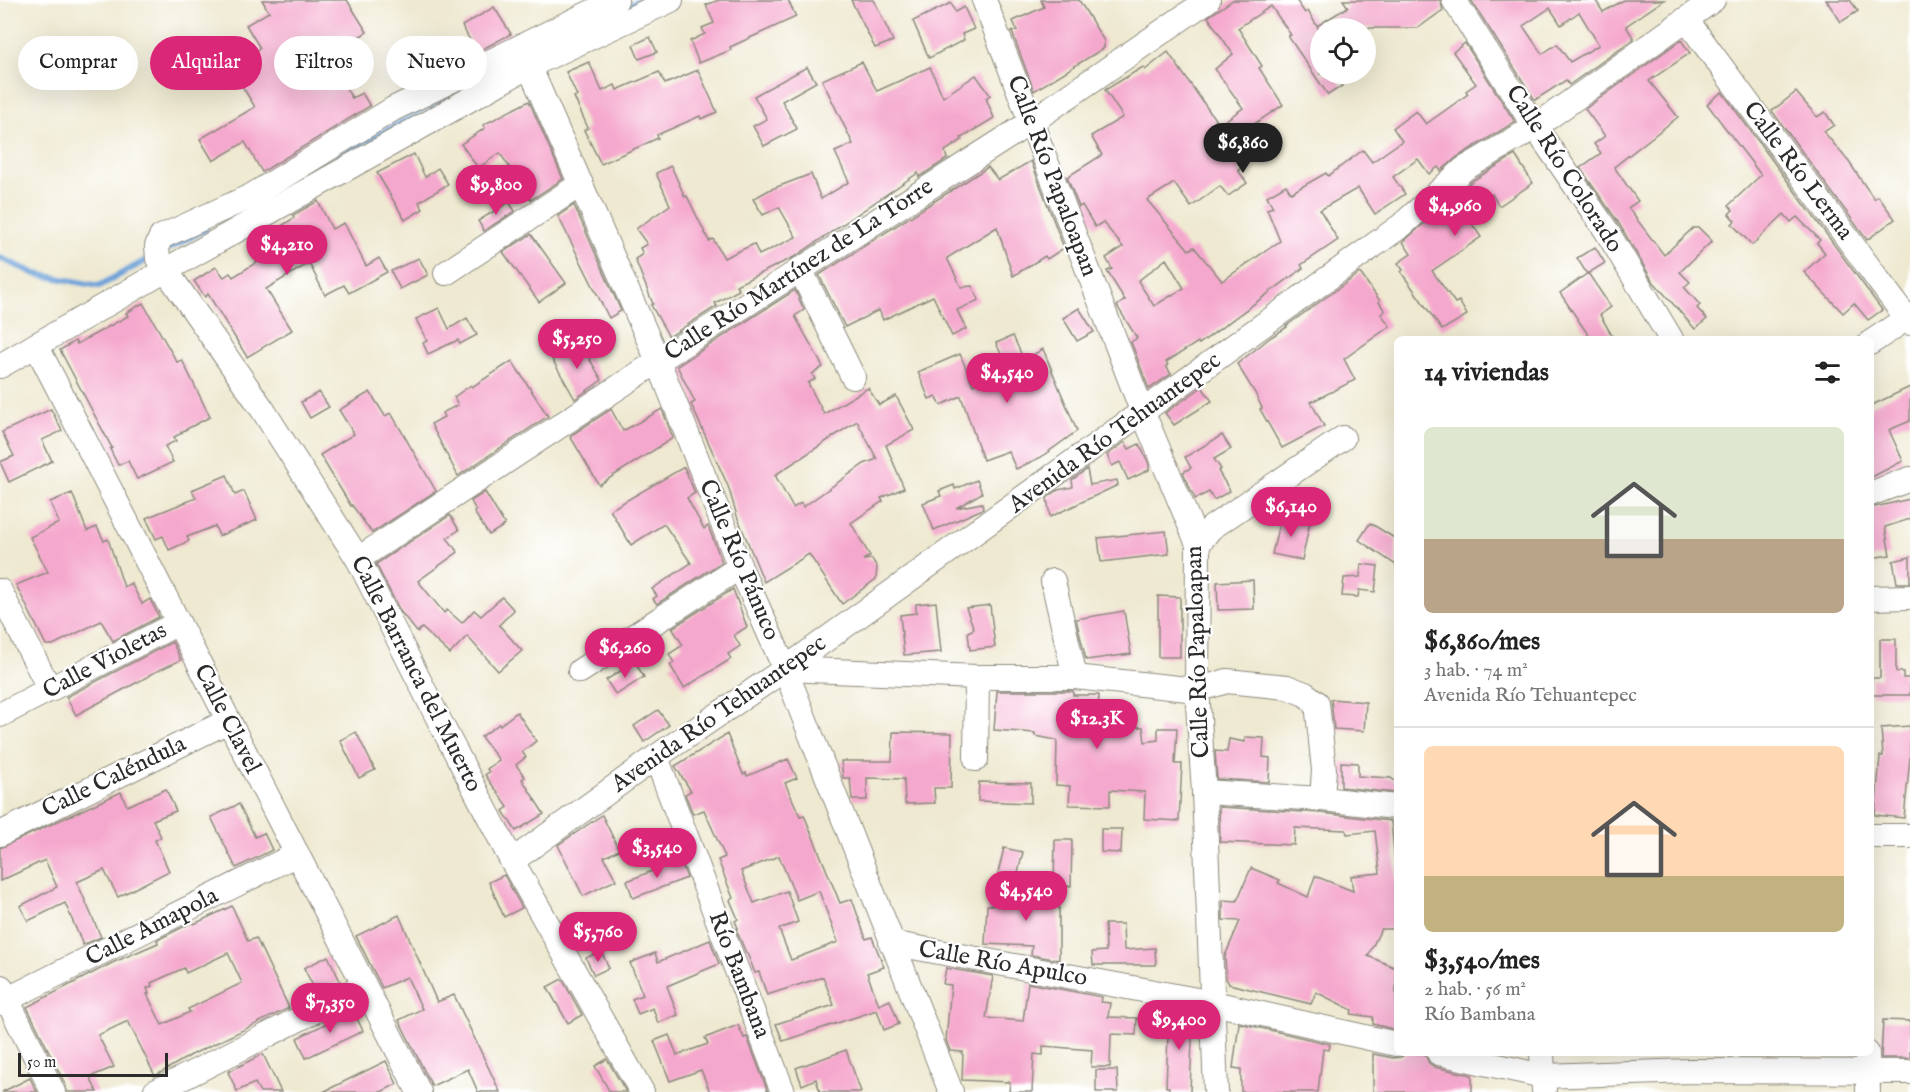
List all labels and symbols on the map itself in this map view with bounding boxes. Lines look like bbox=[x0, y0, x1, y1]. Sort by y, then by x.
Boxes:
street label: Calle Río Papaloapan bbox=[999, 71, 1105, 281]
street label: Calle Río Colorado bbox=[1498, 79, 1630, 259]
street label: Calle Río Lerma bbox=[1736, 96, 1861, 247]
pin: $6,860 bbox=[1194, 123, 1292, 174]
pin: $9,800 bbox=[447, 165, 545, 216]
street label: Calle Río Martínez de La Torre bbox=[659, 171, 939, 369]
pin: $4,960 bbox=[1406, 186, 1504, 237]
pin: $4,210 bbox=[238, 225, 336, 276]
pin: $5,250 bbox=[528, 319, 626, 370]
street label: Avenida Río Tehuantepec bbox=[1002, 345, 1227, 521]
pin: $4,540 bbox=[958, 353, 1056, 404]
street label: Calle Río Pánuco bbox=[691, 475, 787, 645]
pin: $6,140 bbox=[1242, 487, 1340, 538]
street label: Calle Río Papaloapan bbox=[1179, 545, 1217, 759]
street label: Calle Barranca del Muerto bbox=[343, 551, 489, 797]
street label: Calle Violetas bbox=[38, 615, 172, 707]
pin: $6,260 bbox=[576, 628, 674, 679]
street label: Avenida Río Tehuantepec bbox=[605, 628, 833, 801]
street label: Calle Clavel bbox=[186, 659, 268, 779]
pin: $12.3K bbox=[1048, 699, 1146, 750]
street label: Calle Caléndula bbox=[37, 728, 192, 825]
pin: $3,540 bbox=[608, 828, 706, 879]
pin: $4,540 bbox=[977, 871, 1075, 922]
street label: Calle Amapola bbox=[80, 880, 224, 974]
street label: Río Bambana bbox=[701, 907, 778, 1044]
pin: $5,760 bbox=[549, 912, 647, 963]
street label: Calle Río Apulco bbox=[916, 934, 1090, 994]
pin: $7,350 bbox=[281, 983, 379, 1034]
pin: $9,400 bbox=[1130, 1000, 1228, 1051]
scale bar bbox=[18, 1050, 168, 1078]

